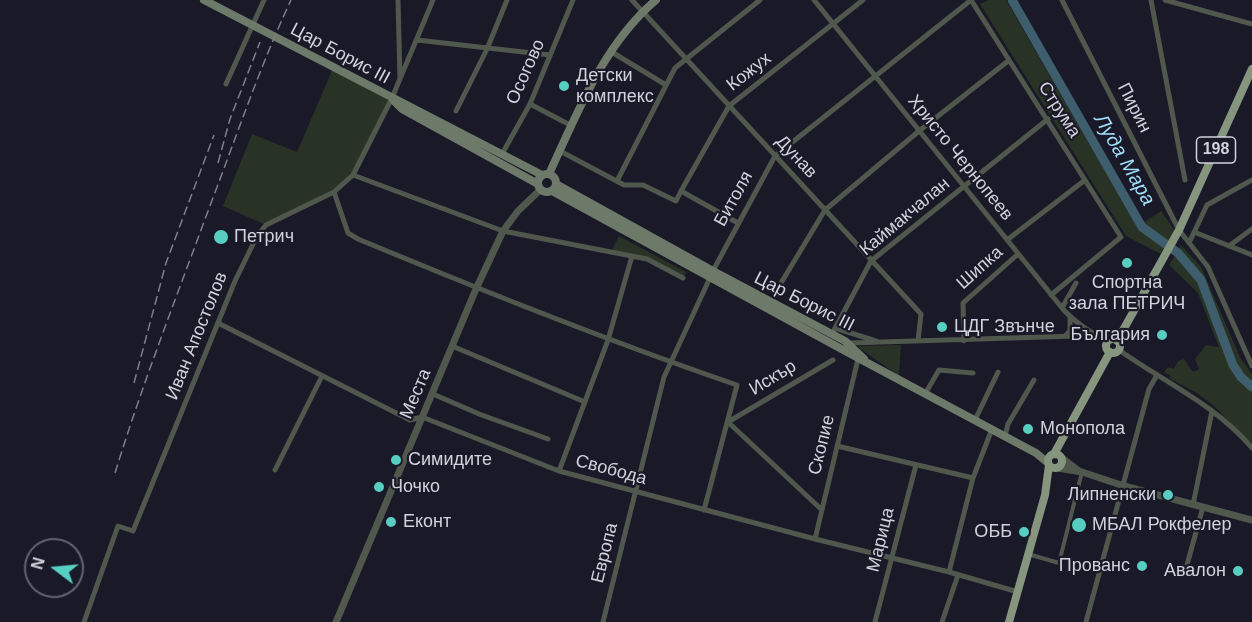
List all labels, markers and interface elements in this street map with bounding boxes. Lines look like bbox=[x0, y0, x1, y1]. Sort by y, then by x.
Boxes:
street label: Цар Борис III bbox=[287, 19, 393, 89]
street label: Осогово bbox=[502, 36, 550, 108]
street label: Кожух bbox=[722, 48, 776, 96]
place label: Детски комплекс bbox=[576, 65, 654, 107]
street label: Струма bbox=[1033, 78, 1085, 142]
marker: Детски комплекс bbox=[557, 79, 571, 93]
street label: Пирин bbox=[1112, 79, 1156, 137]
street label: Христо Чернопеев bbox=[903, 91, 1017, 225]
water label: Луда Мара bbox=[1088, 110, 1160, 210]
street label: Дунав bbox=[771, 131, 821, 183]
road number: 198 bbox=[1196, 137, 1236, 163]
street label: Битоля bbox=[710, 168, 758, 230]
street label: Каймакчалан bbox=[856, 173, 954, 261]
place label: Петрич bbox=[234, 226, 294, 248]
marker: Петрич bbox=[212, 228, 230, 246]
street label: Шипка bbox=[952, 242, 1008, 294]
marker: Спортна зала ПЕТРИЧ bbox=[1120, 256, 1134, 270]
street label: Цар Борис III bbox=[750, 267, 858, 337]
street label: Иван Апостолов bbox=[162, 269, 232, 403]
place label: Спортна зала ПЕТРИЧ bbox=[1069, 272, 1185, 314]
place label: ЦДГ Звънче bbox=[954, 316, 1055, 338]
marker: ЦДГ Звънче bbox=[935, 320, 949, 334]
place label: България bbox=[1070, 324, 1150, 346]
marker: България bbox=[1155, 328, 1169, 342]
street label: Искър bbox=[746, 356, 800, 400]
street label: Места bbox=[396, 366, 436, 422]
street label: Скопие bbox=[804, 413, 840, 477]
place label: Монопола bbox=[1040, 418, 1125, 440]
marker: Монопола bbox=[1021, 422, 1035, 436]
place label: Симидите bbox=[408, 449, 492, 471]
street label: Свобода bbox=[573, 450, 649, 490]
marker: Симидите bbox=[389, 453, 403, 467]
place label: Чочко bbox=[391, 476, 440, 498]
marker: Чочко bbox=[372, 480, 386, 494]
place label: Липненски bbox=[1068, 484, 1156, 506]
marker: Липненски bbox=[1161, 488, 1175, 502]
street label: Марица bbox=[863, 506, 899, 574]
place label: Еконт bbox=[403, 511, 451, 533]
place label: МБАЛ Рокфелер bbox=[1092, 514, 1231, 536]
marker: Еконт bbox=[384, 515, 398, 529]
marker: МБАЛ Рокфелер bbox=[1070, 516, 1088, 534]
street label: Европа bbox=[587, 521, 623, 585]
place label: ОББ bbox=[974, 521, 1012, 543]
marker: ОББ bbox=[1017, 525, 1031, 539]
north arrow bbox=[24, 538, 84, 598]
place label: Прованс bbox=[1059, 555, 1130, 577]
text: N bbox=[28, 556, 48, 571]
marker: Прованс bbox=[1135, 559, 1149, 573]
place label: Авалон bbox=[1164, 560, 1226, 582]
marker: Авалон bbox=[1231, 564, 1245, 578]

